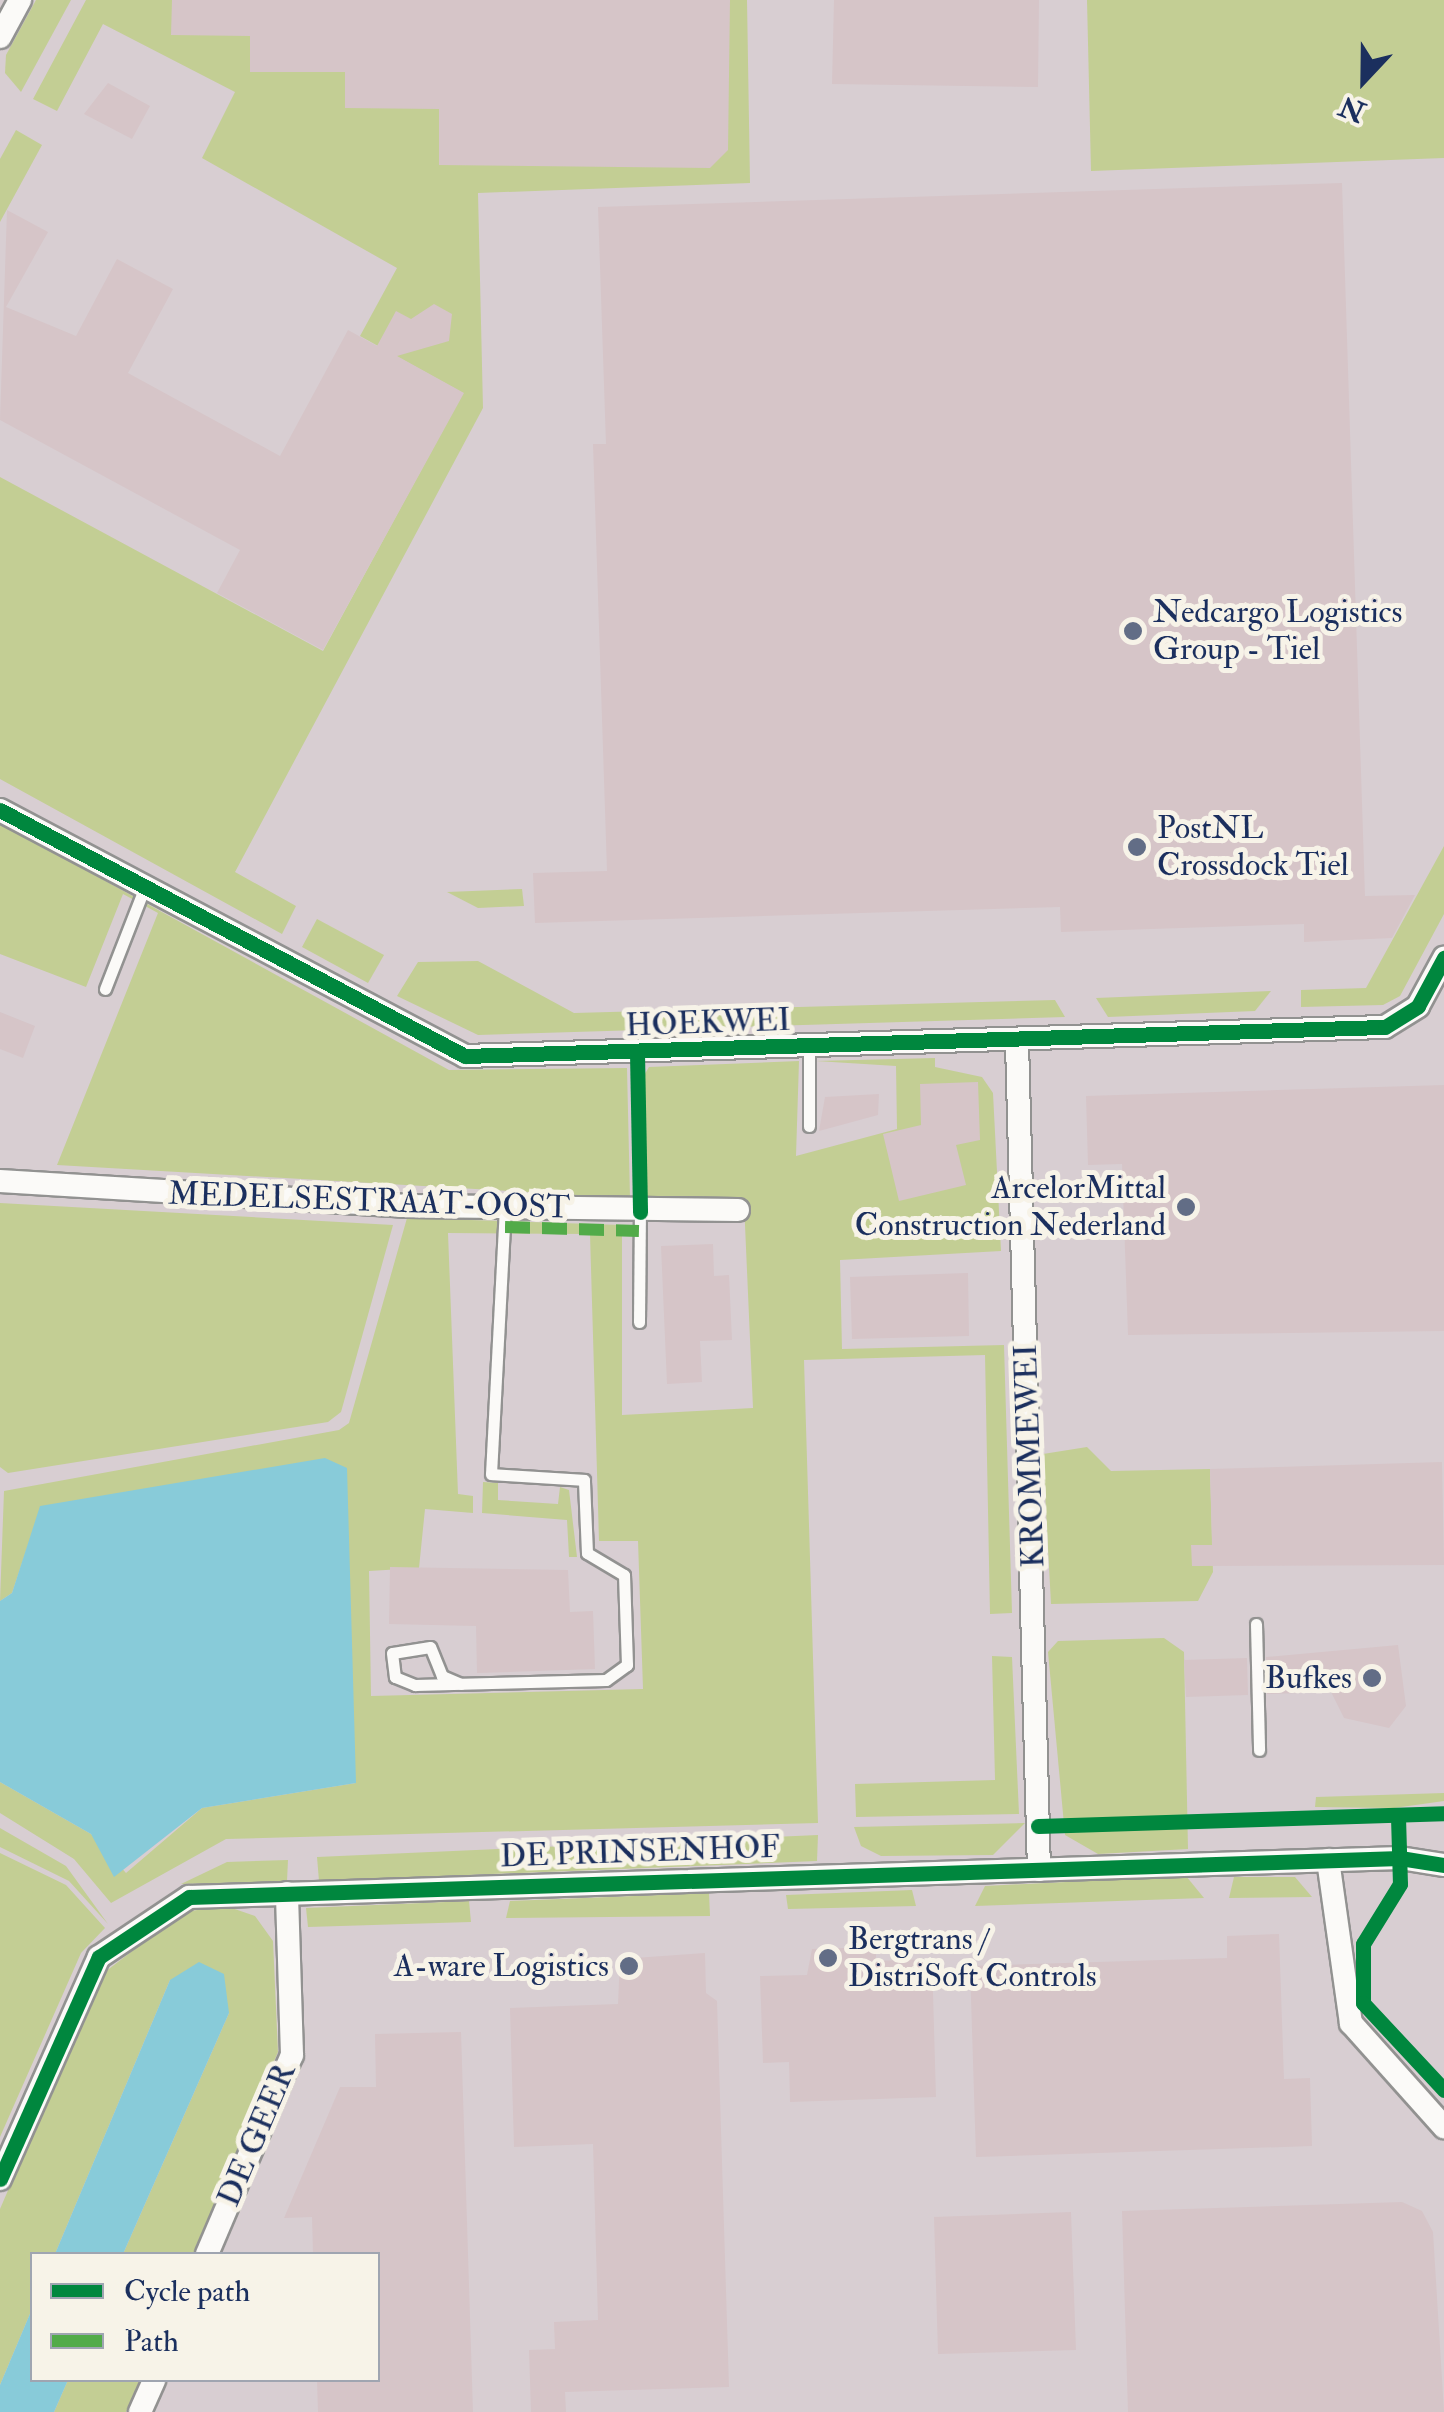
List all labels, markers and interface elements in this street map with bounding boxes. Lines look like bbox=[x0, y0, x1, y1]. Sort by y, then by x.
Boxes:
north arrow bbox=[1314, 30, 1414, 130]
text: N bbox=[1334, 87, 1371, 129]
place label: Nedcargo Logistics Group - Tiel bbox=[1153, 594, 1402, 669]
marker: Nedcargo Logistics Group - Tiel bbox=[1122, 620, 1144, 642]
place label: PostNL Crossdock Tiel bbox=[1157, 810, 1349, 885]
marker: PostNL Crossdock Tiel bbox=[1126, 836, 1148, 858]
street label: HOEKWEI bbox=[625, 1001, 791, 1045]
place label: ArcelorMittal Construction Nederland bbox=[855, 1170, 1166, 1245]
street label: MEDELSESTRAAT-OOST bbox=[168, 1175, 570, 1227]
marker: ArcelorMittal Construction Nederland bbox=[1175, 1196, 1197, 1218]
street label: KROMMEWEI bbox=[1007, 1344, 1053, 1568]
place label: Bufkes bbox=[1265, 1659, 1352, 1697]
marker: Bufkes bbox=[1361, 1667, 1383, 1689]
street label: DE PRINSENHOF bbox=[499, 1828, 781, 1876]
place label: Bergtrans / DistriSoft Controls bbox=[848, 1921, 1097, 1996]
place label: A-ware Logistics bbox=[394, 1947, 609, 1985]
marker: Bergtrans / DistriSoft Controls bbox=[817, 1947, 839, 1969]
marker: A-ware Logistics bbox=[618, 1955, 640, 1977]
street label: DE GEER bbox=[210, 2058, 304, 2212]
legend bbox=[30, 2252, 380, 2382]
text: Cycle path bbox=[124, 2273, 250, 2310]
text: Path bbox=[124, 2323, 179, 2360]

